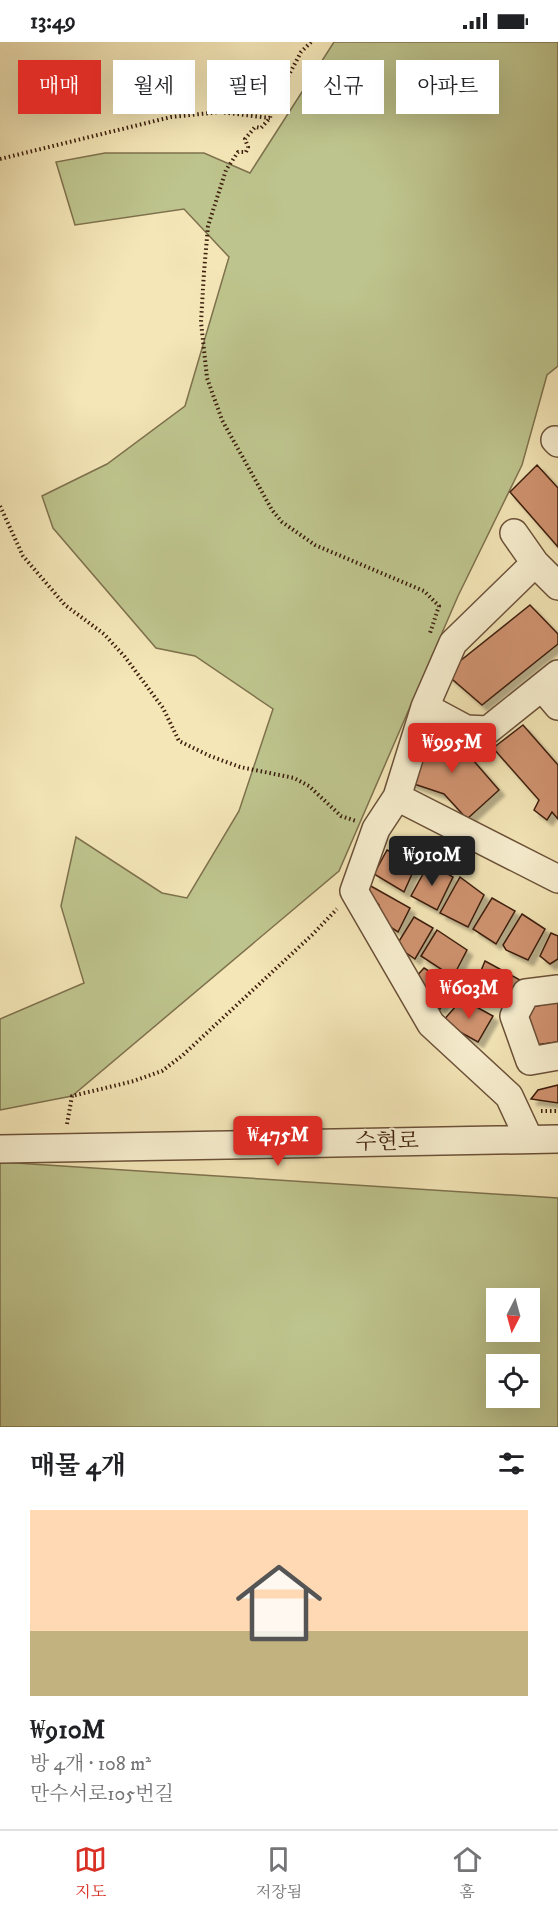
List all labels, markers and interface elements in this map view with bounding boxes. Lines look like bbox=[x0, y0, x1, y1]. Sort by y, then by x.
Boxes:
text: 13:49 bbox=[30, 8, 76, 35]
chip: 매매 bbox=[18, 60, 101, 114]
chip: 월세 bbox=[113, 60, 195, 114]
chip: 필터 bbox=[207, 60, 290, 114]
chip: 신규 bbox=[302, 60, 384, 114]
chip: 아파트 bbox=[396, 60, 499, 114]
pin: ₩995M bbox=[410, 723, 494, 774]
text: ₩995M bbox=[422, 730, 482, 755]
pin: ₩910M bbox=[390, 836, 474, 887]
text: ₩910M bbox=[403, 843, 461, 868]
pin: ₩603M bbox=[427, 969, 511, 1020]
text: ₩603M bbox=[440, 976, 498, 1001]
pin: ₩475M bbox=[236, 1116, 320, 1167]
text: ₩475M bbox=[247, 1123, 309, 1148]
street label: 수현로 bbox=[355, 1128, 419, 1156]
north arrow bbox=[486, 1288, 540, 1342]
map controls bbox=[486, 1288, 540, 1408]
button: locate bbox=[486, 1354, 540, 1408]
icon: filters bbox=[495, 1447, 528, 1480]
text: 매물 4개 bbox=[30, 1450, 126, 1483]
icon: home bbox=[225, 1549, 333, 1657]
text: ₩910M bbox=[30, 1714, 105, 1747]
text: 방 4개 · 108 m² bbox=[30, 1752, 151, 1777]
text: 만수서로105번길 bbox=[30, 1782, 174, 1807]
tab: 지도 bbox=[74, 1843, 107, 1902]
tab: 저장됨 bbox=[256, 1843, 302, 1902]
tab: 홈 bbox=[451, 1843, 484, 1902]

